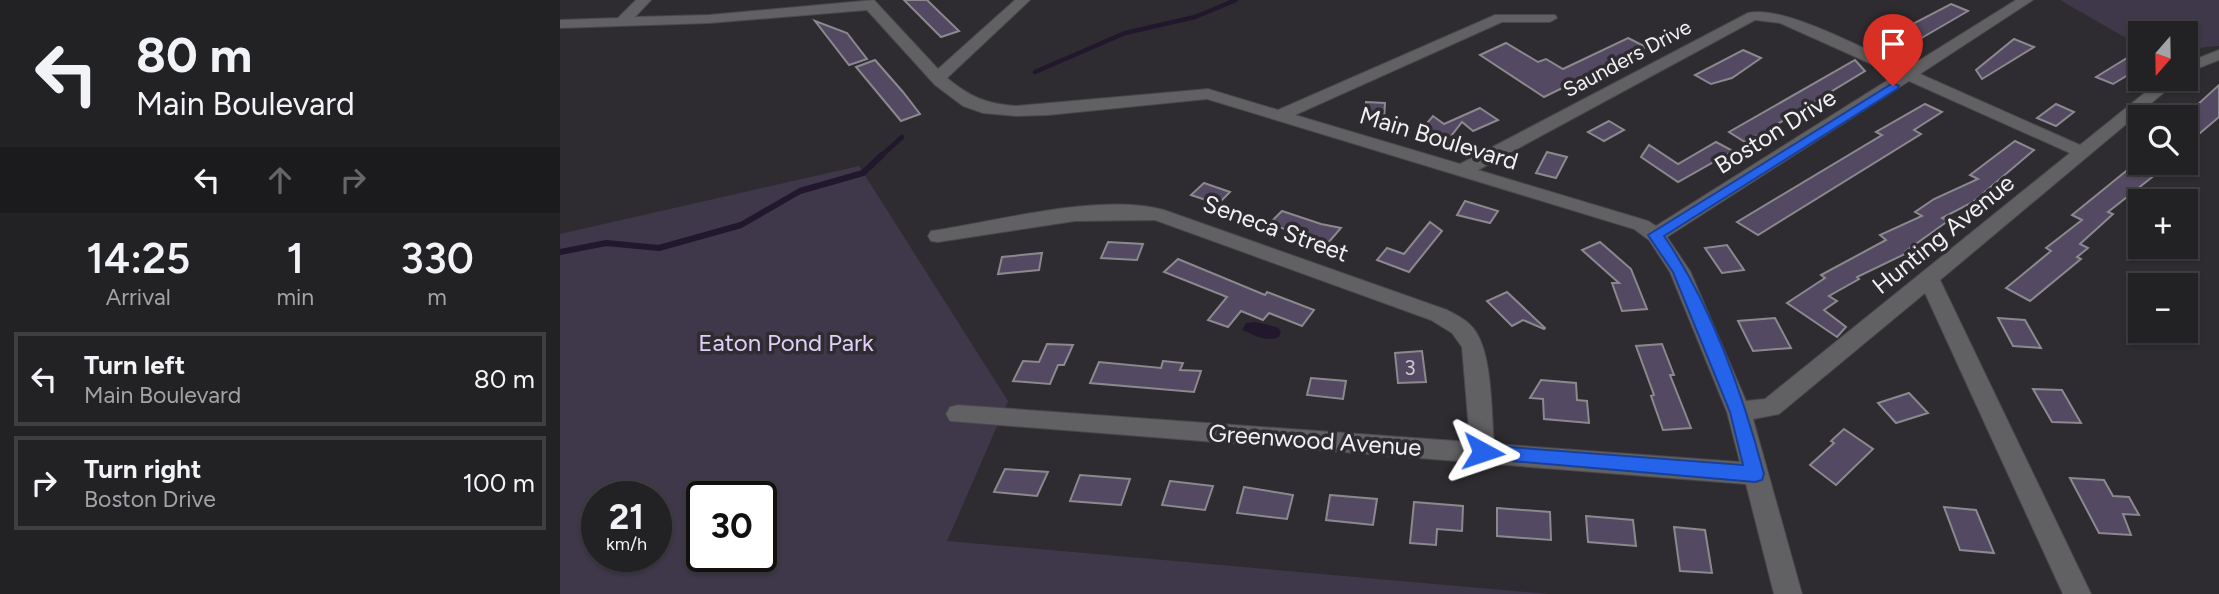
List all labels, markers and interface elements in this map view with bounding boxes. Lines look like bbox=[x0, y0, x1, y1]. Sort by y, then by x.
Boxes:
street label: Saunders Drive bbox=[1559, 14, 1695, 102]
pin bbox=[1863, 14, 1923, 86]
north arrow bbox=[2128, 21, 2198, 91]
map controls bbox=[2128, 21, 2198, 343]
text: 80 m bbox=[136, 25, 252, 84]
icon: arrive bbox=[1874, 25, 1912, 63]
icon: left bbox=[21, 28, 112, 119]
street label: Boston Drive bbox=[1709, 82, 1841, 180]
text: Main Boulevard bbox=[136, 85, 355, 123]
street label: Main Boulevard bbox=[1356, 100, 1522, 176]
button: search bbox=[2128, 105, 2198, 175]
icon: left bbox=[188, 161, 226, 199]
icon: ahead bbox=[261, 161, 299, 199]
icon: right bbox=[334, 161, 372, 199]
street label: Hunting Avenue bbox=[1866, 168, 2020, 300]
street label: Seneca Street bbox=[1199, 188, 1353, 268]
button: + bbox=[2128, 189, 2198, 259]
text: 14:25 bbox=[86, 233, 190, 284]
text: 1 bbox=[287, 233, 304, 284]
text: 330 bbox=[400, 233, 474, 284]
button: − bbox=[2128, 273, 2198, 343]
text: Arrival bbox=[106, 283, 171, 311]
text: min bbox=[276, 283, 314, 311]
text: m bbox=[427, 283, 447, 311]
park label: Eaton Pond Park bbox=[698, 328, 874, 357]
text: Turn left bbox=[84, 349, 185, 381]
house number: 3 bbox=[1404, 355, 1416, 380]
icon: left bbox=[25, 360, 63, 398]
text: 80 m bbox=[474, 363, 535, 395]
text: Main Boulevard bbox=[84, 381, 241, 409]
position arrow bbox=[1446, 415, 1520, 489]
street label: Greenwood Avenue bbox=[1208, 418, 1422, 462]
text: Turn right bbox=[84, 453, 201, 485]
icon: right bbox=[25, 464, 63, 502]
text: 100 m bbox=[462, 467, 535, 499]
speed limit sign: 30 bbox=[686, 481, 777, 572]
text: Boston Drive bbox=[84, 485, 216, 513]
text: 21 bbox=[609, 496, 644, 538]
text: km/h bbox=[606, 533, 647, 555]

